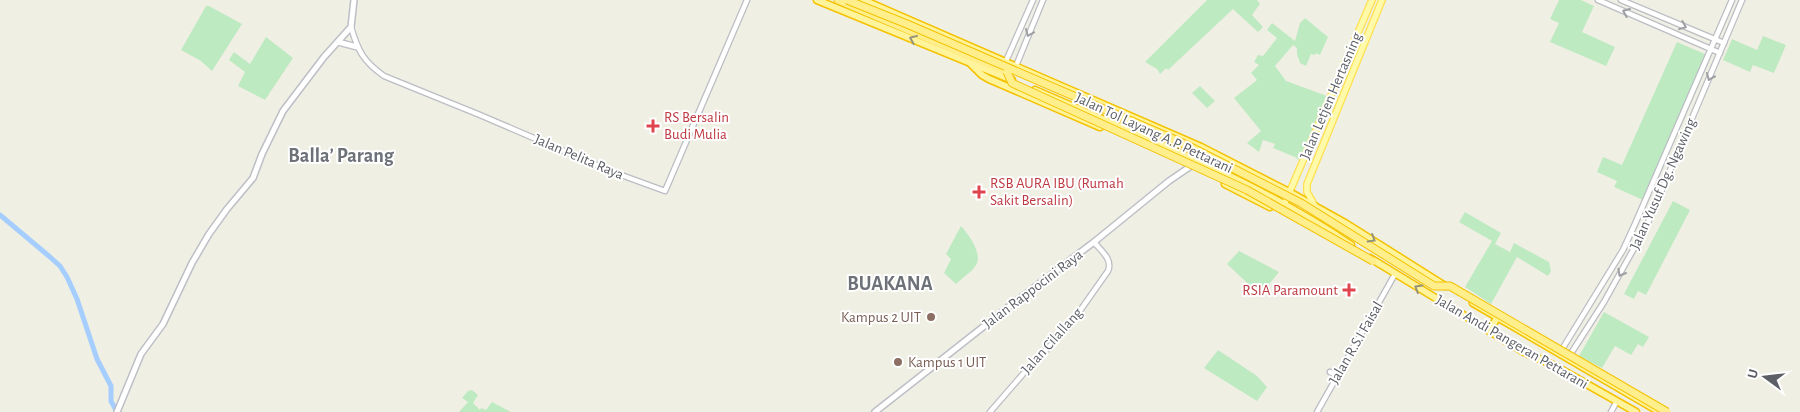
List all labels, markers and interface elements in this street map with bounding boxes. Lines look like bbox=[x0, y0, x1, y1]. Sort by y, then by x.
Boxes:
one-way arrow bbox=[1622, 8, 1631, 18]
one-way arrow bbox=[1678, 19, 1687, 30]
one-way arrow bbox=[1025, 28, 1036, 37]
street label: Jalan Letjen Hertasning bbox=[1297, 30, 1365, 162]
one-way arrow bbox=[909, 35, 918, 45]
one-way arrow bbox=[1705, 72, 1716, 81]
street label: Jalan Tol Layang A.P. Pettarani bbox=[1073, 90, 1235, 176]
place label: RS Bersalin Budi Mulia bbox=[664, 110, 729, 142]
street label: Jalan Yusuf Dg. Ngawing bbox=[1627, 115, 1699, 252]
marker: RS Bersalin Budi Mulia bbox=[646, 119, 660, 133]
street label: Jalan Pelita Raya bbox=[532, 131, 626, 183]
district label: Ballaʼ Parang bbox=[288, 146, 395, 166]
place label: RSB AURA IBU (Rumah Sakit Bersalin) bbox=[990, 176, 1124, 208]
marker: RSB AURA IBU (Rumah Sakit Bersalin) bbox=[972, 185, 986, 199]
one-way arrow bbox=[1367, 233, 1376, 243]
street label: Jalan Rappocini Raya bbox=[980, 247, 1086, 331]
one-way arrow bbox=[1617, 267, 1627, 276]
district label: BUAKANA bbox=[847, 274, 933, 294]
place label: RSIA Paramount bbox=[1242, 283, 1338, 298]
marker: RSIA Paramount bbox=[1342, 283, 1356, 297]
one-way arrow bbox=[1414, 284, 1423, 294]
street label: Jalan Andi Pangeran Pettarani bbox=[1433, 292, 1591, 392]
street label: Jalan R.S.I Faisal bbox=[1326, 299, 1386, 387]
street label: Jalan Cilallang bbox=[1019, 305, 1086, 377]
place label: Kampus 2 UIT bbox=[841, 310, 922, 325]
marker: Kampus 2 UIT bbox=[925, 311, 937, 323]
north arrow bbox=[1740, 352, 1790, 402]
place label: Kampus 1 UIT bbox=[908, 355, 987, 370]
marker: Kampus 1 UIT bbox=[892, 356, 904, 368]
text: U bbox=[1745, 368, 1761, 380]

